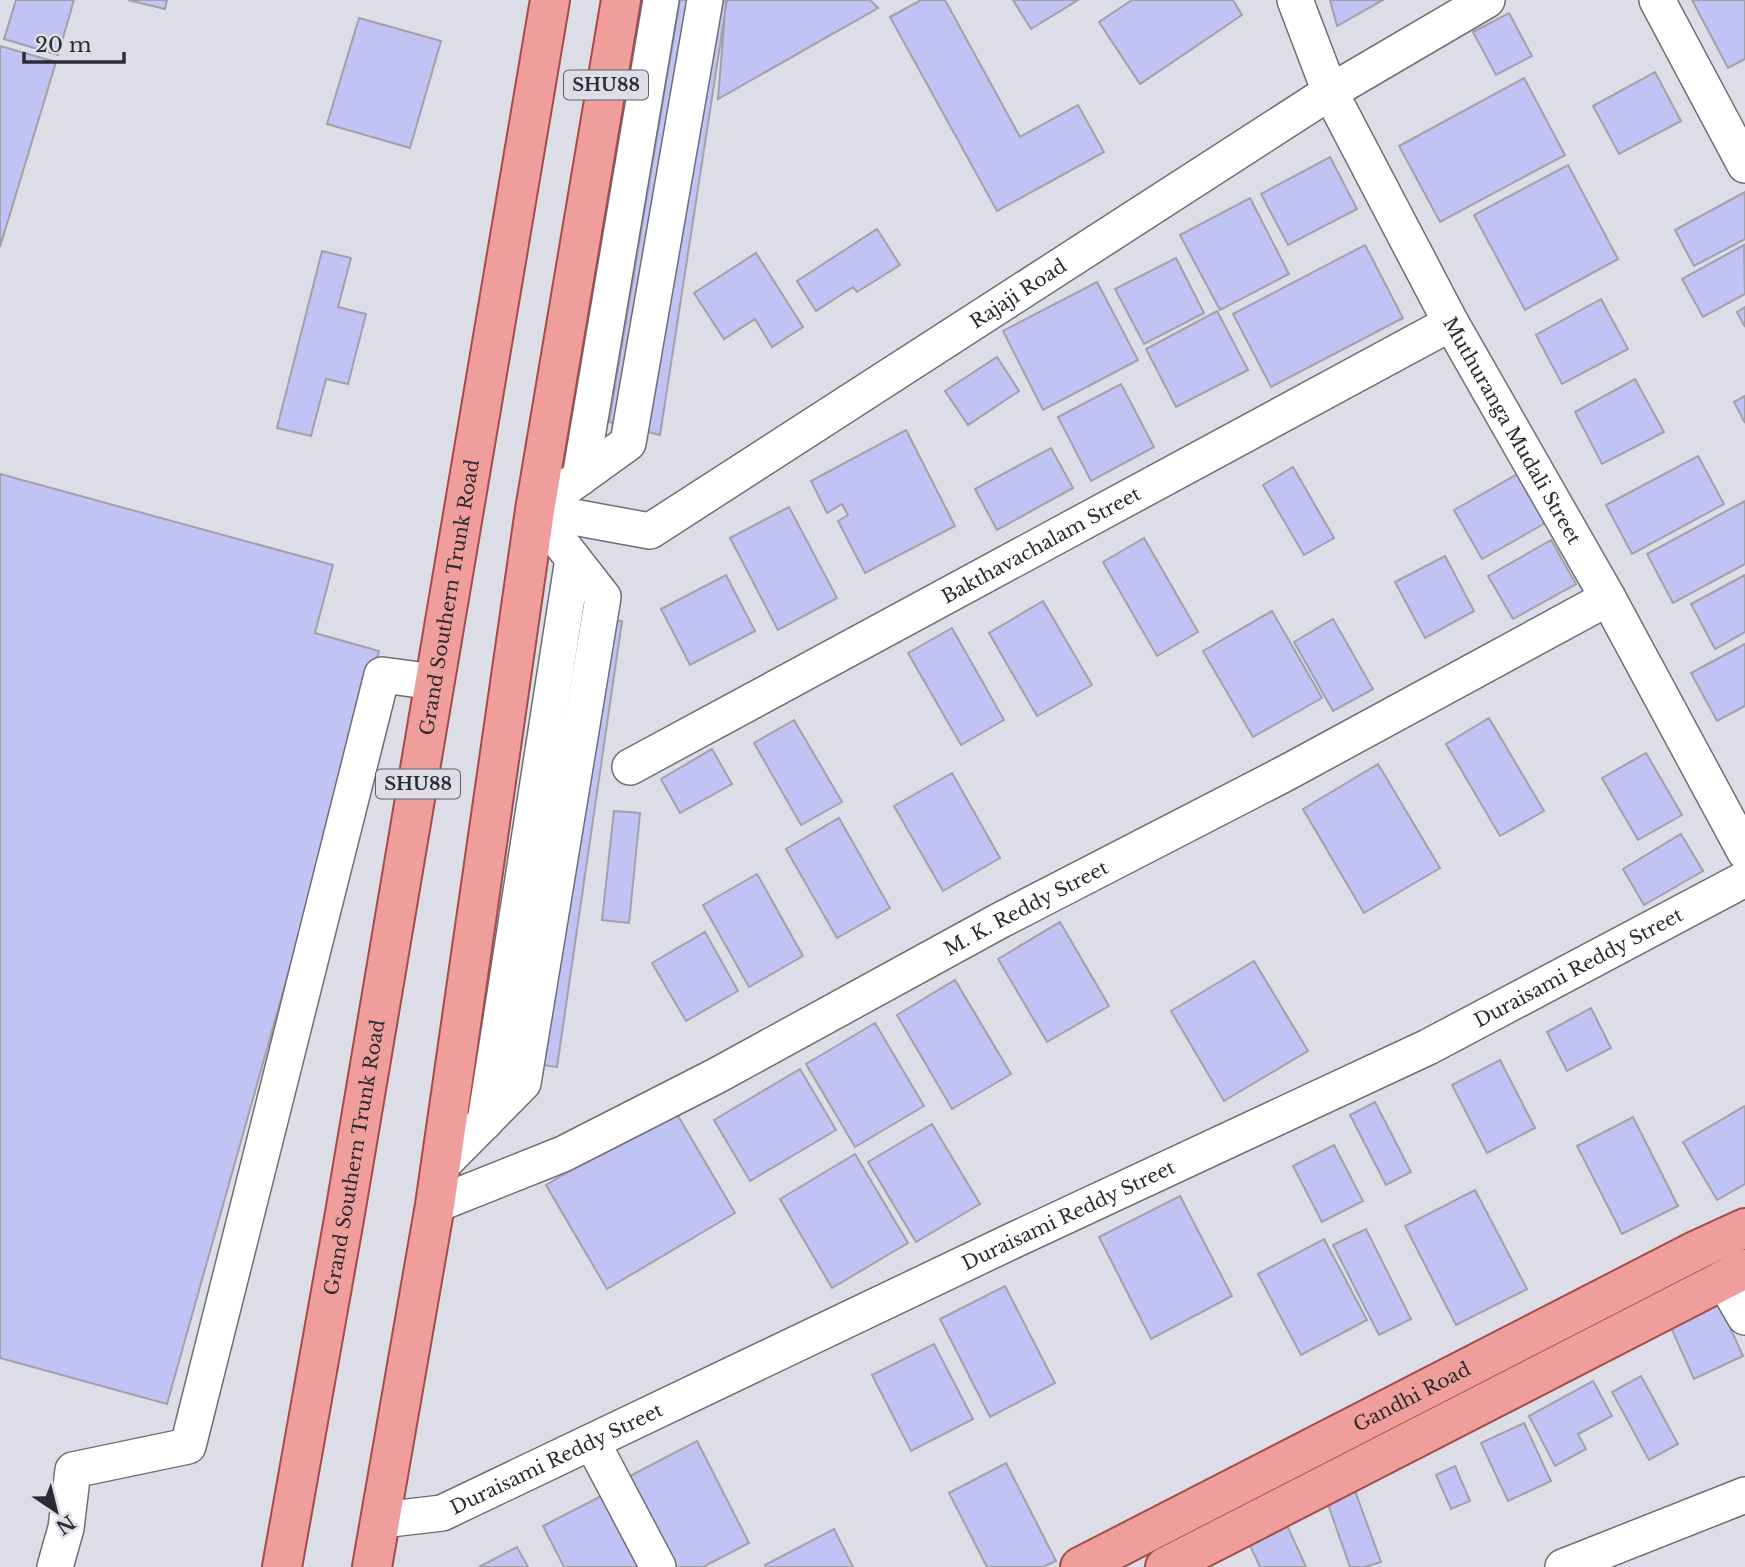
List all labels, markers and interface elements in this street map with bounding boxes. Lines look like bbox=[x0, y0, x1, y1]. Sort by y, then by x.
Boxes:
scale bar bbox=[24, 21, 124, 65]
text: 20 m bbox=[35, 32, 92, 58]
road number: SHU88 bbox=[564, 70, 648, 100]
street label: Rajaji Road bbox=[966, 254, 1071, 333]
street label: Muthuranga Mudali Street bbox=[1438, 313, 1586, 549]
street label: Grand Southern Trunk Road bbox=[415, 458, 484, 737]
street label: Bakthavachalam Street bbox=[938, 482, 1145, 608]
road number: SHU88 bbox=[376, 770, 460, 798]
street label: M. K. Reddy Street bbox=[940, 855, 1113, 961]
street label: Duraisami Reddy Street bbox=[1470, 903, 1687, 1032]
street label: Grand Southern Trunk Road bbox=[320, 1018, 390, 1297]
street label: Duraisami Reddy Street bbox=[958, 1155, 1179, 1275]
street label: Gandhi Road bbox=[1350, 1357, 1475, 1437]
street label: Duraisami Reddy Street bbox=[447, 1398, 667, 1519]
north arrow bbox=[21, 1476, 91, 1546]
text: N bbox=[51, 1510, 79, 1539]

